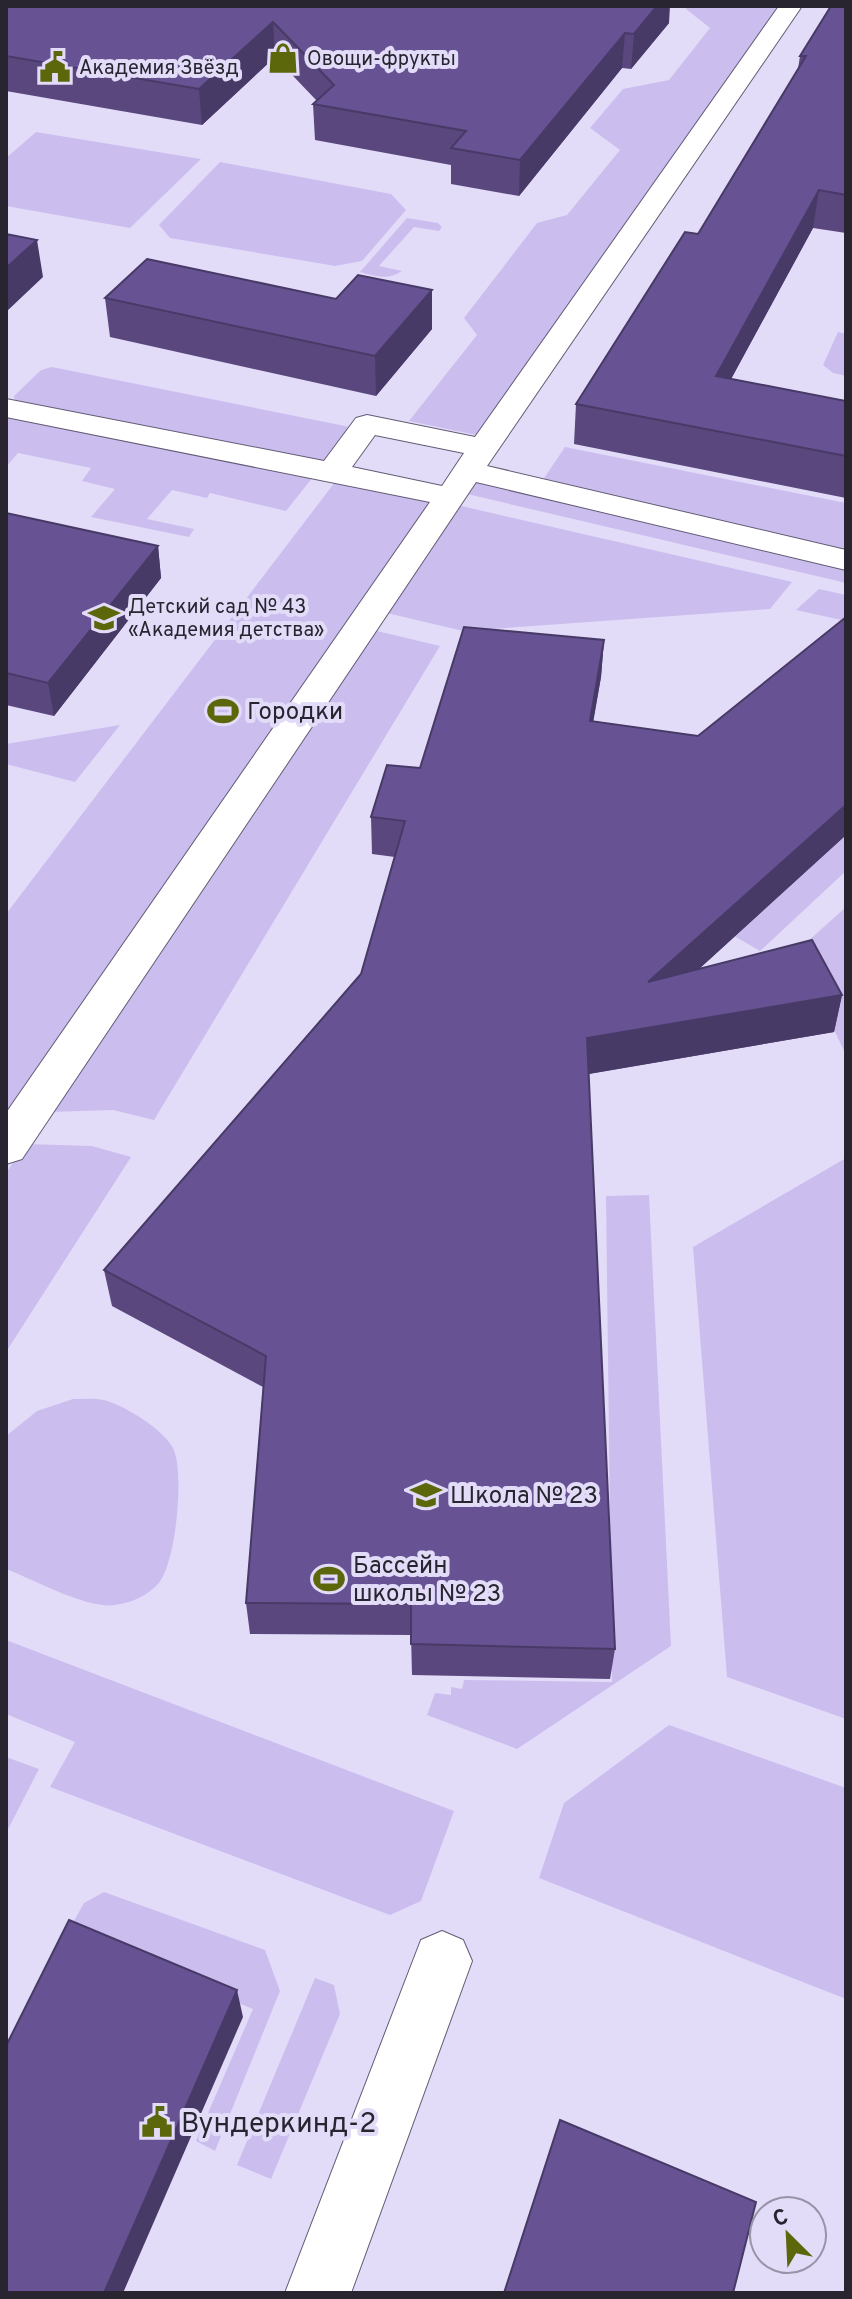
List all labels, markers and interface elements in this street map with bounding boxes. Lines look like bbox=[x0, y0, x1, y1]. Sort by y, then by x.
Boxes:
shop icon: Овощи-фрукты bbox=[266, 41, 300, 75]
place label: Овощи-фрукты bbox=[307, 47, 456, 73]
public building icon: Академия Звёзд bbox=[38, 50, 72, 84]
place label: Академия Звёзд bbox=[79, 56, 239, 82]
place label: Детский сад № 43 «Академия детства» bbox=[128, 595, 324, 644]
school or university icon: Детский сад № 43 «Академия детства» bbox=[87, 601, 121, 635]
sports icon: Городки bbox=[206, 694, 240, 728]
place label: Городки bbox=[247, 698, 343, 728]
school or university icon: Школа № 23 bbox=[409, 1478, 443, 1512]
place label: Школа № 23 bbox=[450, 1482, 598, 1512]
place label: Бассейн школы № 23 bbox=[353, 1552, 501, 1610]
sports icon: Бассейн школы № 23 bbox=[312, 1562, 346, 1596]
public building icon: Вундеркинд-2 bbox=[140, 2105, 174, 2139]
place label: Вундеркинд-2 bbox=[181, 2107, 376, 2143]
north arrow bbox=[748, 2195, 828, 2275]
text: С bbox=[769, 2204, 793, 2234]

